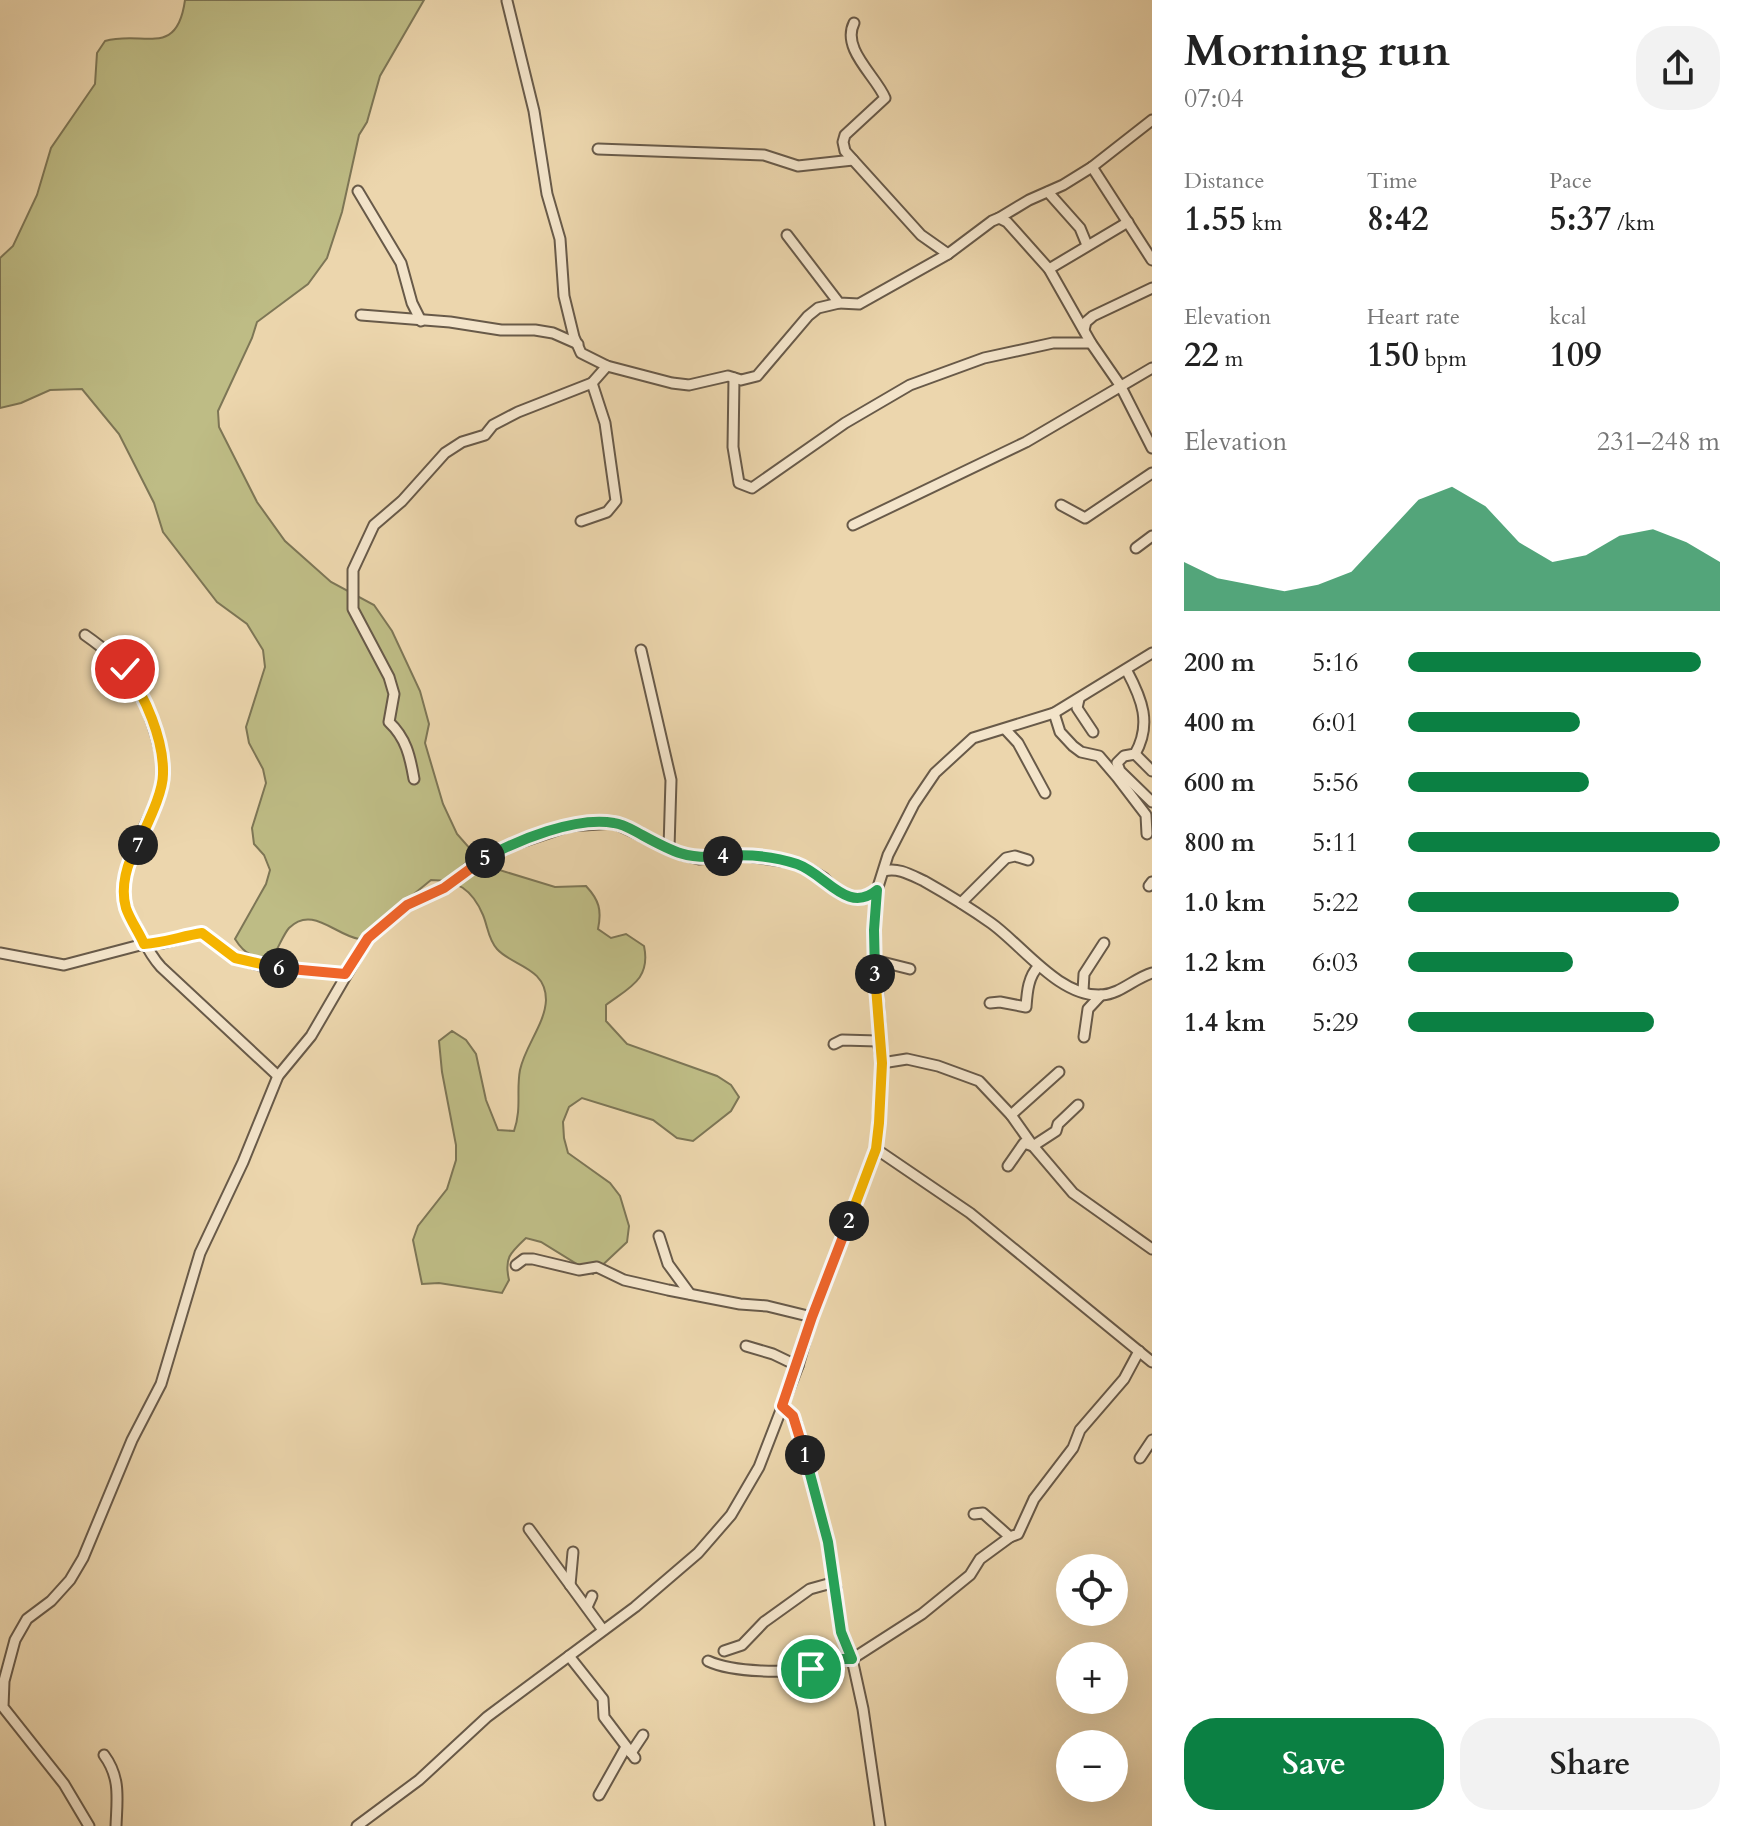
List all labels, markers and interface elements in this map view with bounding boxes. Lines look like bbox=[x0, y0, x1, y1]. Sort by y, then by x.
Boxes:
text: Morning run bbox=[1184, 21, 1450, 81]
button: share bbox=[1636, 26, 1720, 110]
text: 07:04 bbox=[1184, 81, 1244, 116]
text: Distance bbox=[1184, 166, 1264, 196]
text: Time bbox=[1367, 166, 1418, 196]
text: Pace bbox=[1549, 166, 1592, 196]
text: 1.55 bbox=[1184, 196, 1246, 242]
text: 8:42 bbox=[1367, 196, 1429, 242]
text: 5:37 bbox=[1549, 196, 1611, 242]
text: km bbox=[1246, 208, 1282, 238]
text: /km bbox=[1611, 208, 1655, 238]
text: Elevation bbox=[1184, 302, 1271, 332]
text: Heart rate bbox=[1367, 302, 1460, 332]
text: kcal bbox=[1549, 302, 1586, 332]
text: 22 bbox=[1184, 332, 1219, 378]
text: 150 bbox=[1367, 332, 1419, 378]
text: 109 bbox=[1549, 332, 1602, 378]
text: m bbox=[1219, 344, 1243, 374]
text: bpm bbox=[1419, 344, 1467, 374]
text: Elevation bbox=[1184, 424, 1287, 459]
text: 231–248 m bbox=[1597, 424, 1720, 459]
pin bbox=[91, 635, 159, 703]
text: 200 m bbox=[1184, 645, 1255, 680]
text: 5:16 bbox=[1312, 645, 1359, 680]
icon: check bbox=[103, 647, 147, 691]
text: 400 m bbox=[1184, 705, 1255, 740]
text: 6:01 bbox=[1312, 705, 1359, 740]
text: 600 m bbox=[1184, 765, 1255, 800]
text: 5:56 bbox=[1312, 765, 1359, 800]
pin: 7 bbox=[118, 825, 158, 865]
text: 800 m bbox=[1184, 825, 1255, 860]
text: 5:11 bbox=[1312, 825, 1359, 860]
text: 7 bbox=[132, 830, 144, 860]
pin: 4 bbox=[703, 836, 743, 876]
pin: 5 bbox=[465, 838, 505, 878]
text: 4 bbox=[717, 841, 729, 871]
text: 5 bbox=[479, 843, 491, 873]
text: 1.0 km bbox=[1184, 885, 1265, 920]
text: 5:22 bbox=[1312, 885, 1359, 920]
text: 1.2 km bbox=[1184, 945, 1265, 980]
text: 6:03 bbox=[1312, 945, 1359, 980]
pin: 6 bbox=[259, 948, 299, 988]
text: 6 bbox=[273, 953, 285, 983]
pin: 3 bbox=[855, 954, 895, 994]
text: 3 bbox=[869, 959, 881, 989]
text: 1.4 km bbox=[1184, 1005, 1265, 1040]
text: 5:29 bbox=[1312, 1005, 1359, 1040]
pin: 2 bbox=[829, 1201, 869, 1241]
text: 2 bbox=[843, 1206, 855, 1236]
pin: 1 bbox=[785, 1435, 825, 1475]
text: 1 bbox=[799, 1440, 811, 1470]
map controls bbox=[1056, 1554, 1128, 1802]
button: locate bbox=[1056, 1554, 1128, 1626]
pin bbox=[777, 1635, 845, 1703]
button: + bbox=[1056, 1642, 1128, 1714]
icon: arrive bbox=[789, 1647, 833, 1691]
button: Save bbox=[1184, 1718, 1444, 1810]
button: Share bbox=[1460, 1718, 1720, 1810]
button: − bbox=[1056, 1730, 1128, 1802]

